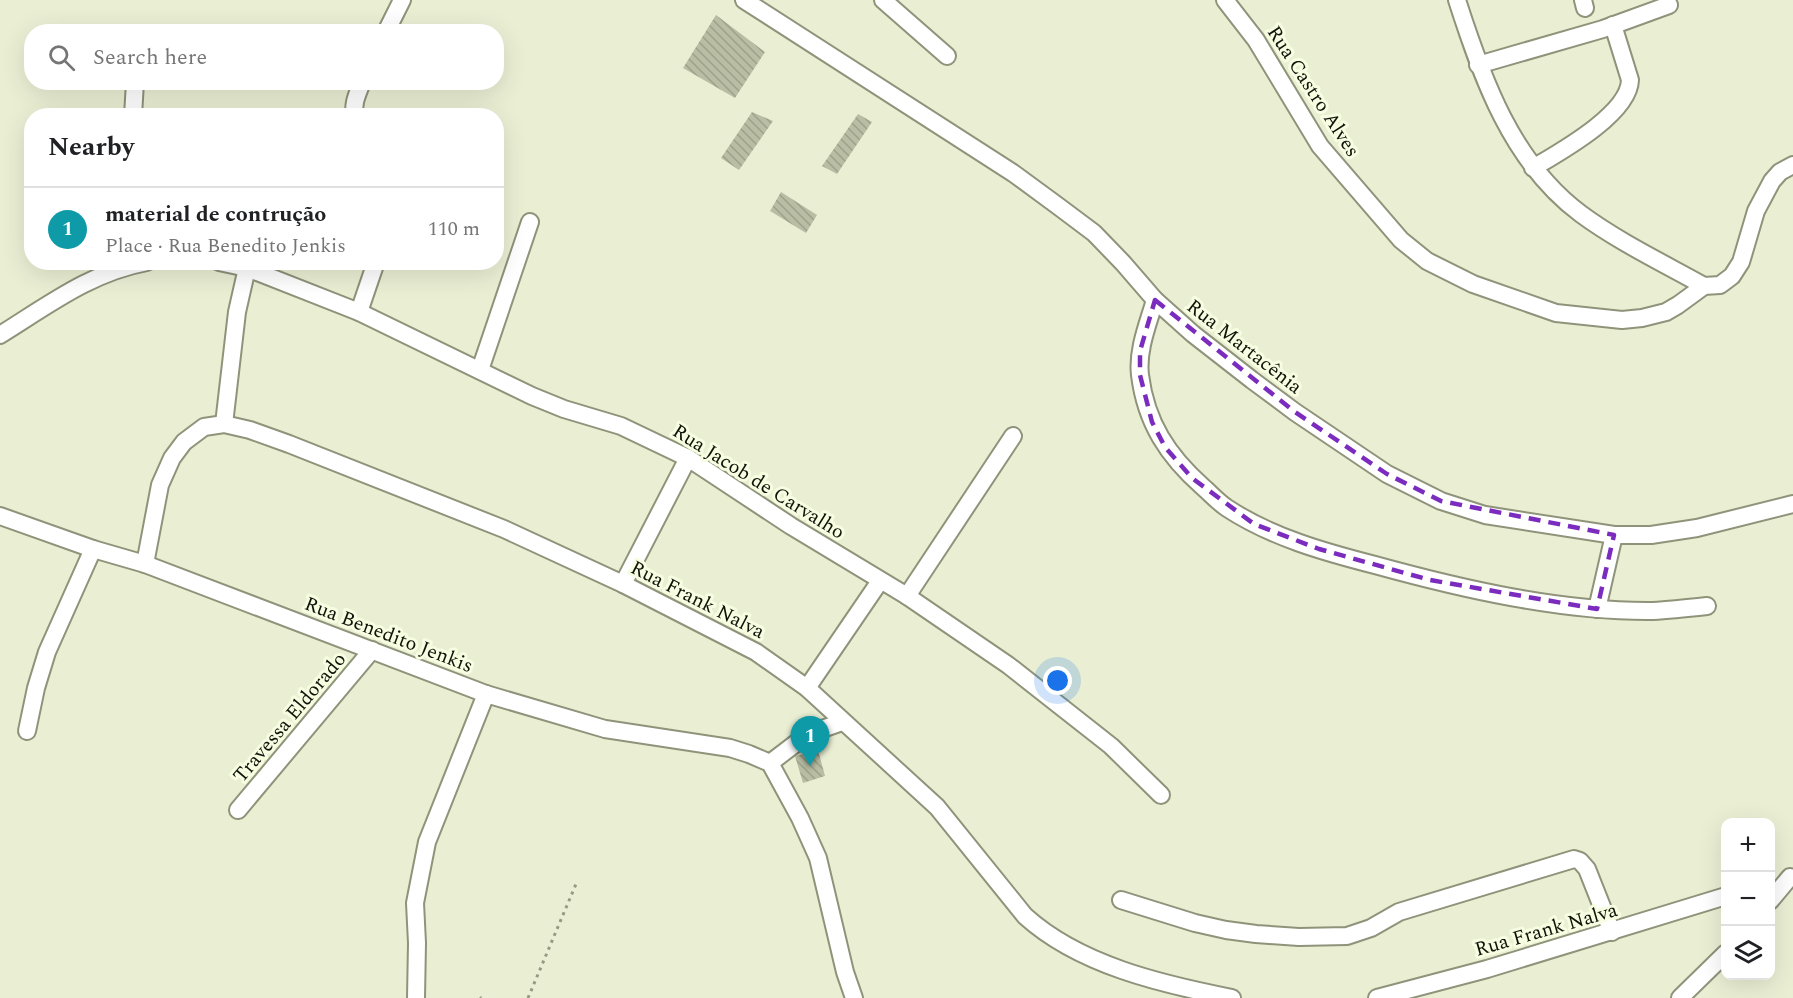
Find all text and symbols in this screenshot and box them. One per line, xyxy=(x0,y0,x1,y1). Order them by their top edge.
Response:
street label: Rua Castro Alves xyxy=(1259,20,1367,163)
search box xyxy=(24,24,504,90)
icon: search xyxy=(45,41,78,74)
text: Search here xyxy=(93,41,207,74)
text: Nearby xyxy=(48,127,134,167)
text: material de contrução xyxy=(105,198,326,231)
text: 1 xyxy=(62,214,73,244)
text: 110 m xyxy=(428,214,480,244)
text: Place · Rua Benedito Jenkis xyxy=(105,231,346,261)
street label: Rua Martacênia xyxy=(1180,292,1309,402)
street label: Rua Jacob de Carvalho xyxy=(666,417,851,547)
street label: Rua Frank Nalva xyxy=(625,553,770,647)
street label: Rua Benedito Jenkis xyxy=(300,589,477,681)
street label: Travessa Eldorado xyxy=(226,646,354,790)
your location xyxy=(1043,666,1072,695)
pin: 1 xyxy=(790,716,830,766)
map controls xyxy=(1721,818,1775,980)
button: + xyxy=(1721,818,1775,872)
button: − xyxy=(1721,872,1775,926)
street label: Rua Frank Nalva xyxy=(1471,895,1621,965)
button: layers xyxy=(1721,926,1775,980)

